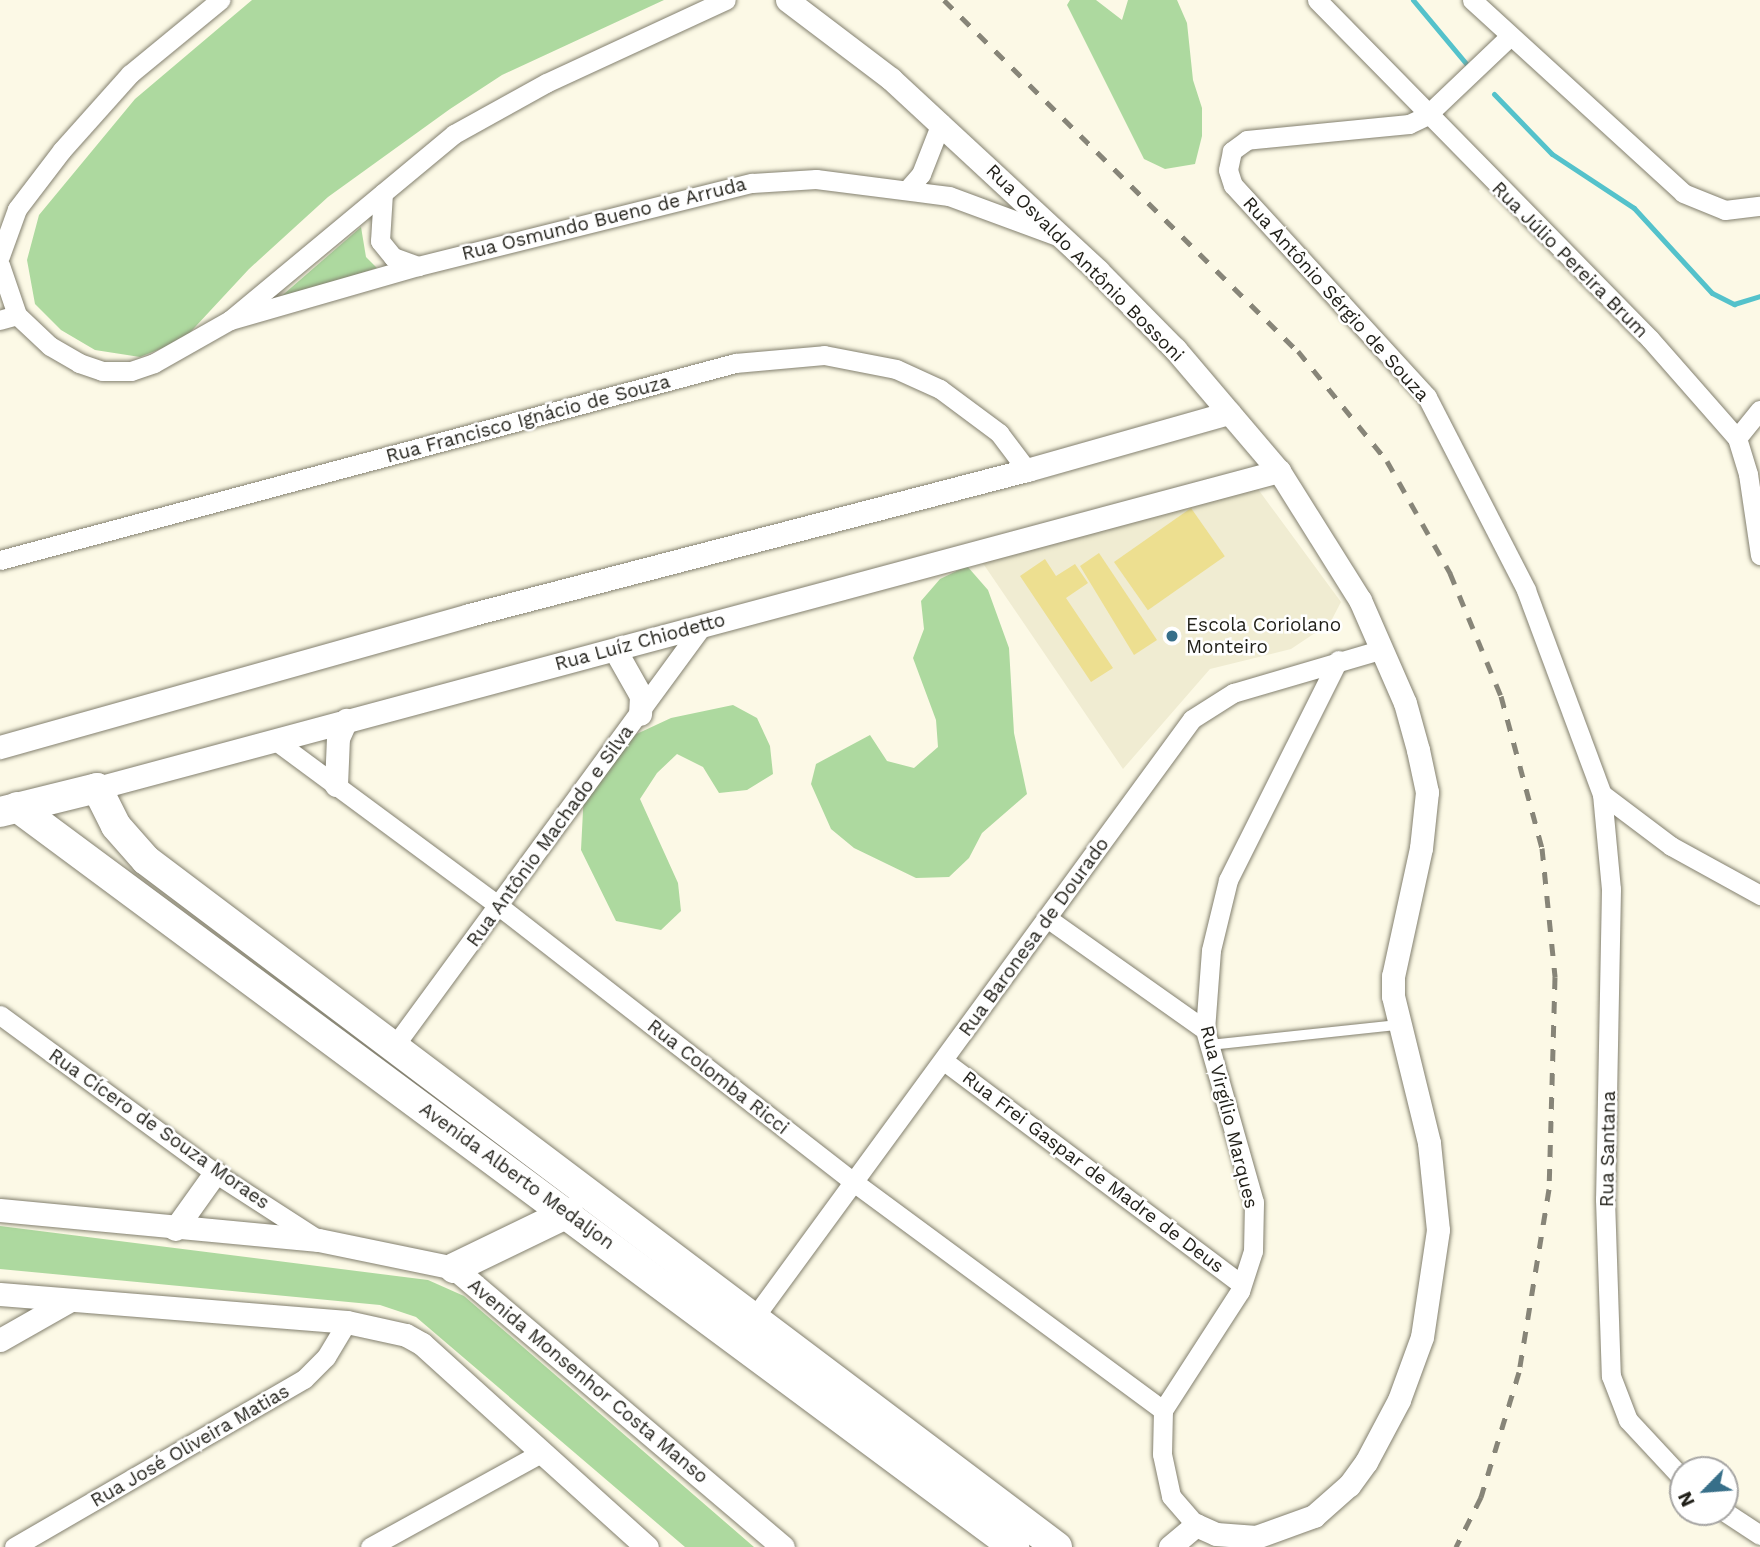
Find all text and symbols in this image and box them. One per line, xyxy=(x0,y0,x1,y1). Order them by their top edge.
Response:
street label: Rua Osvaldo Antônio Bossoni xyxy=(981,159,1189,367)
street label: Rua Osmundo Bueno de Arruda xyxy=(459,172,749,266)
street label: Rua Júlio Pereira Brum xyxy=(1487,177,1653,343)
street label: Rua Antônio Sérgio de Souza xyxy=(1238,192,1434,406)
street label: Rua Francisco Ignácio de Souza xyxy=(383,370,673,468)
street label: Rua Luíz Chiodetto xyxy=(552,608,728,676)
place label: Escola Coriolano Monteiro xyxy=(1186,614,1342,658)
marker: Escola Coriolano Monteiro xyxy=(1164,628,1180,644)
street label: Rua Antônio Machado e Silva xyxy=(461,720,639,952)
street label: Rua Baronesa de Dourado xyxy=(954,833,1114,1041)
street label: Rua Colomba Ricci xyxy=(642,1014,794,1140)
street label: Rua Virgílio Marques xyxy=(1195,1023,1263,1211)
street label: Rua Cícero de Souza Moraes xyxy=(44,1044,274,1214)
street label: Rua Frei Gaspar de Madre de Deus xyxy=(957,1066,1229,1278)
street label: Rua Santana xyxy=(1596,1090,1620,1208)
street label: Avenida Alberto Medaljon xyxy=(415,1097,619,1255)
street label: Avenida Monsenhor Costa Manso xyxy=(463,1273,713,1489)
street label: Rua José Oliveira Matias xyxy=(86,1379,294,1513)
north arrow xyxy=(1669,1456,1739,1526)
text: N xyxy=(1673,1488,1700,1510)

